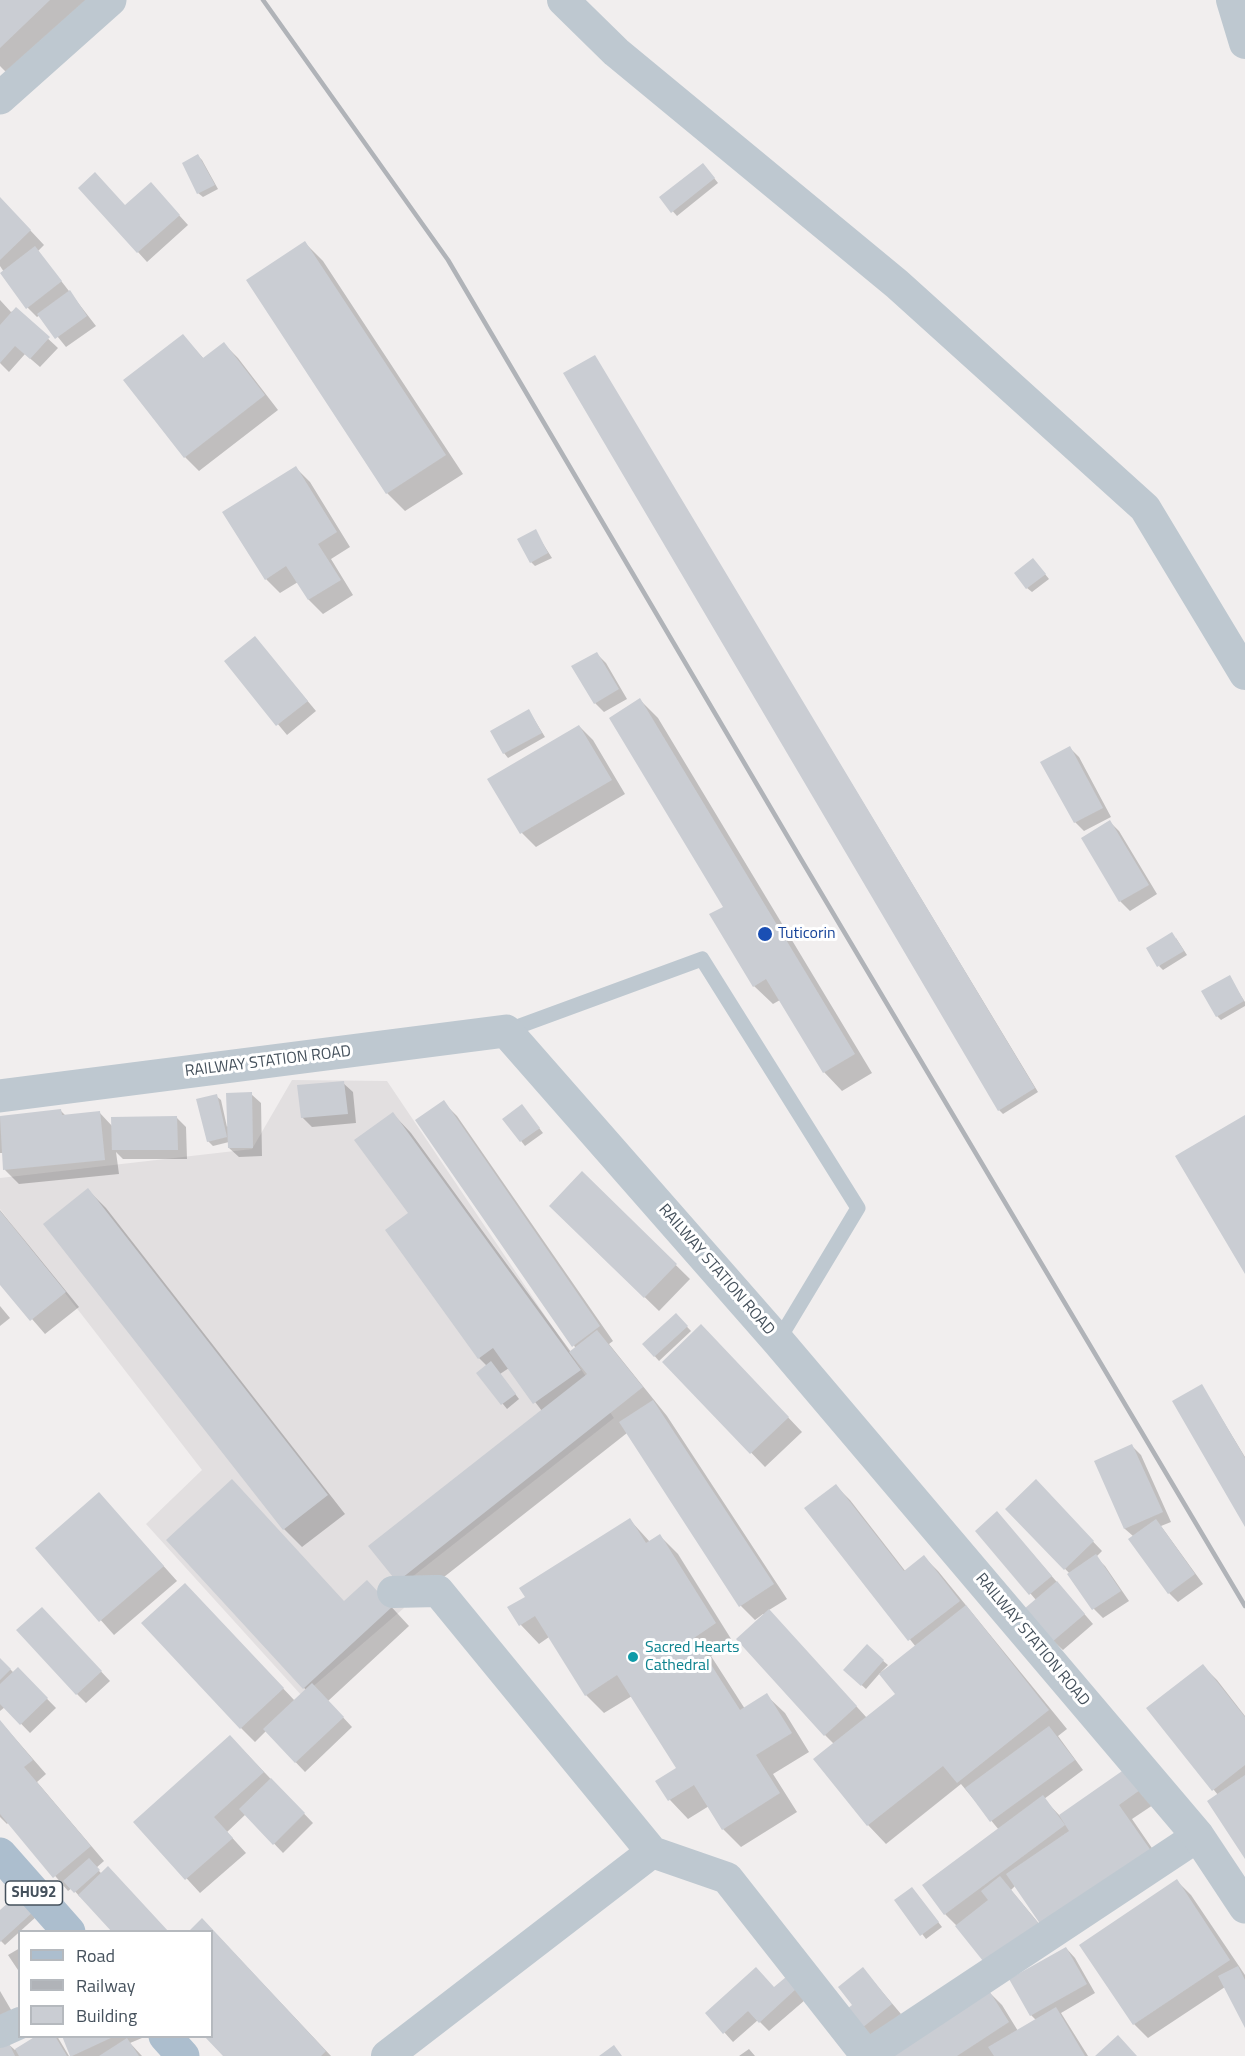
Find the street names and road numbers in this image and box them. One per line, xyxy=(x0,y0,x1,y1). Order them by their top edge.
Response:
street label: RAILWAY STATION ROAD xyxy=(184,1042,352,1082)
street label: RAILWAY STATION ROAD xyxy=(654,1201,778,1339)
street label: RAILWAY STATION ROAD xyxy=(971,1570,1093,1710)
road number: SHU92 xyxy=(6,1881,63,1905)

